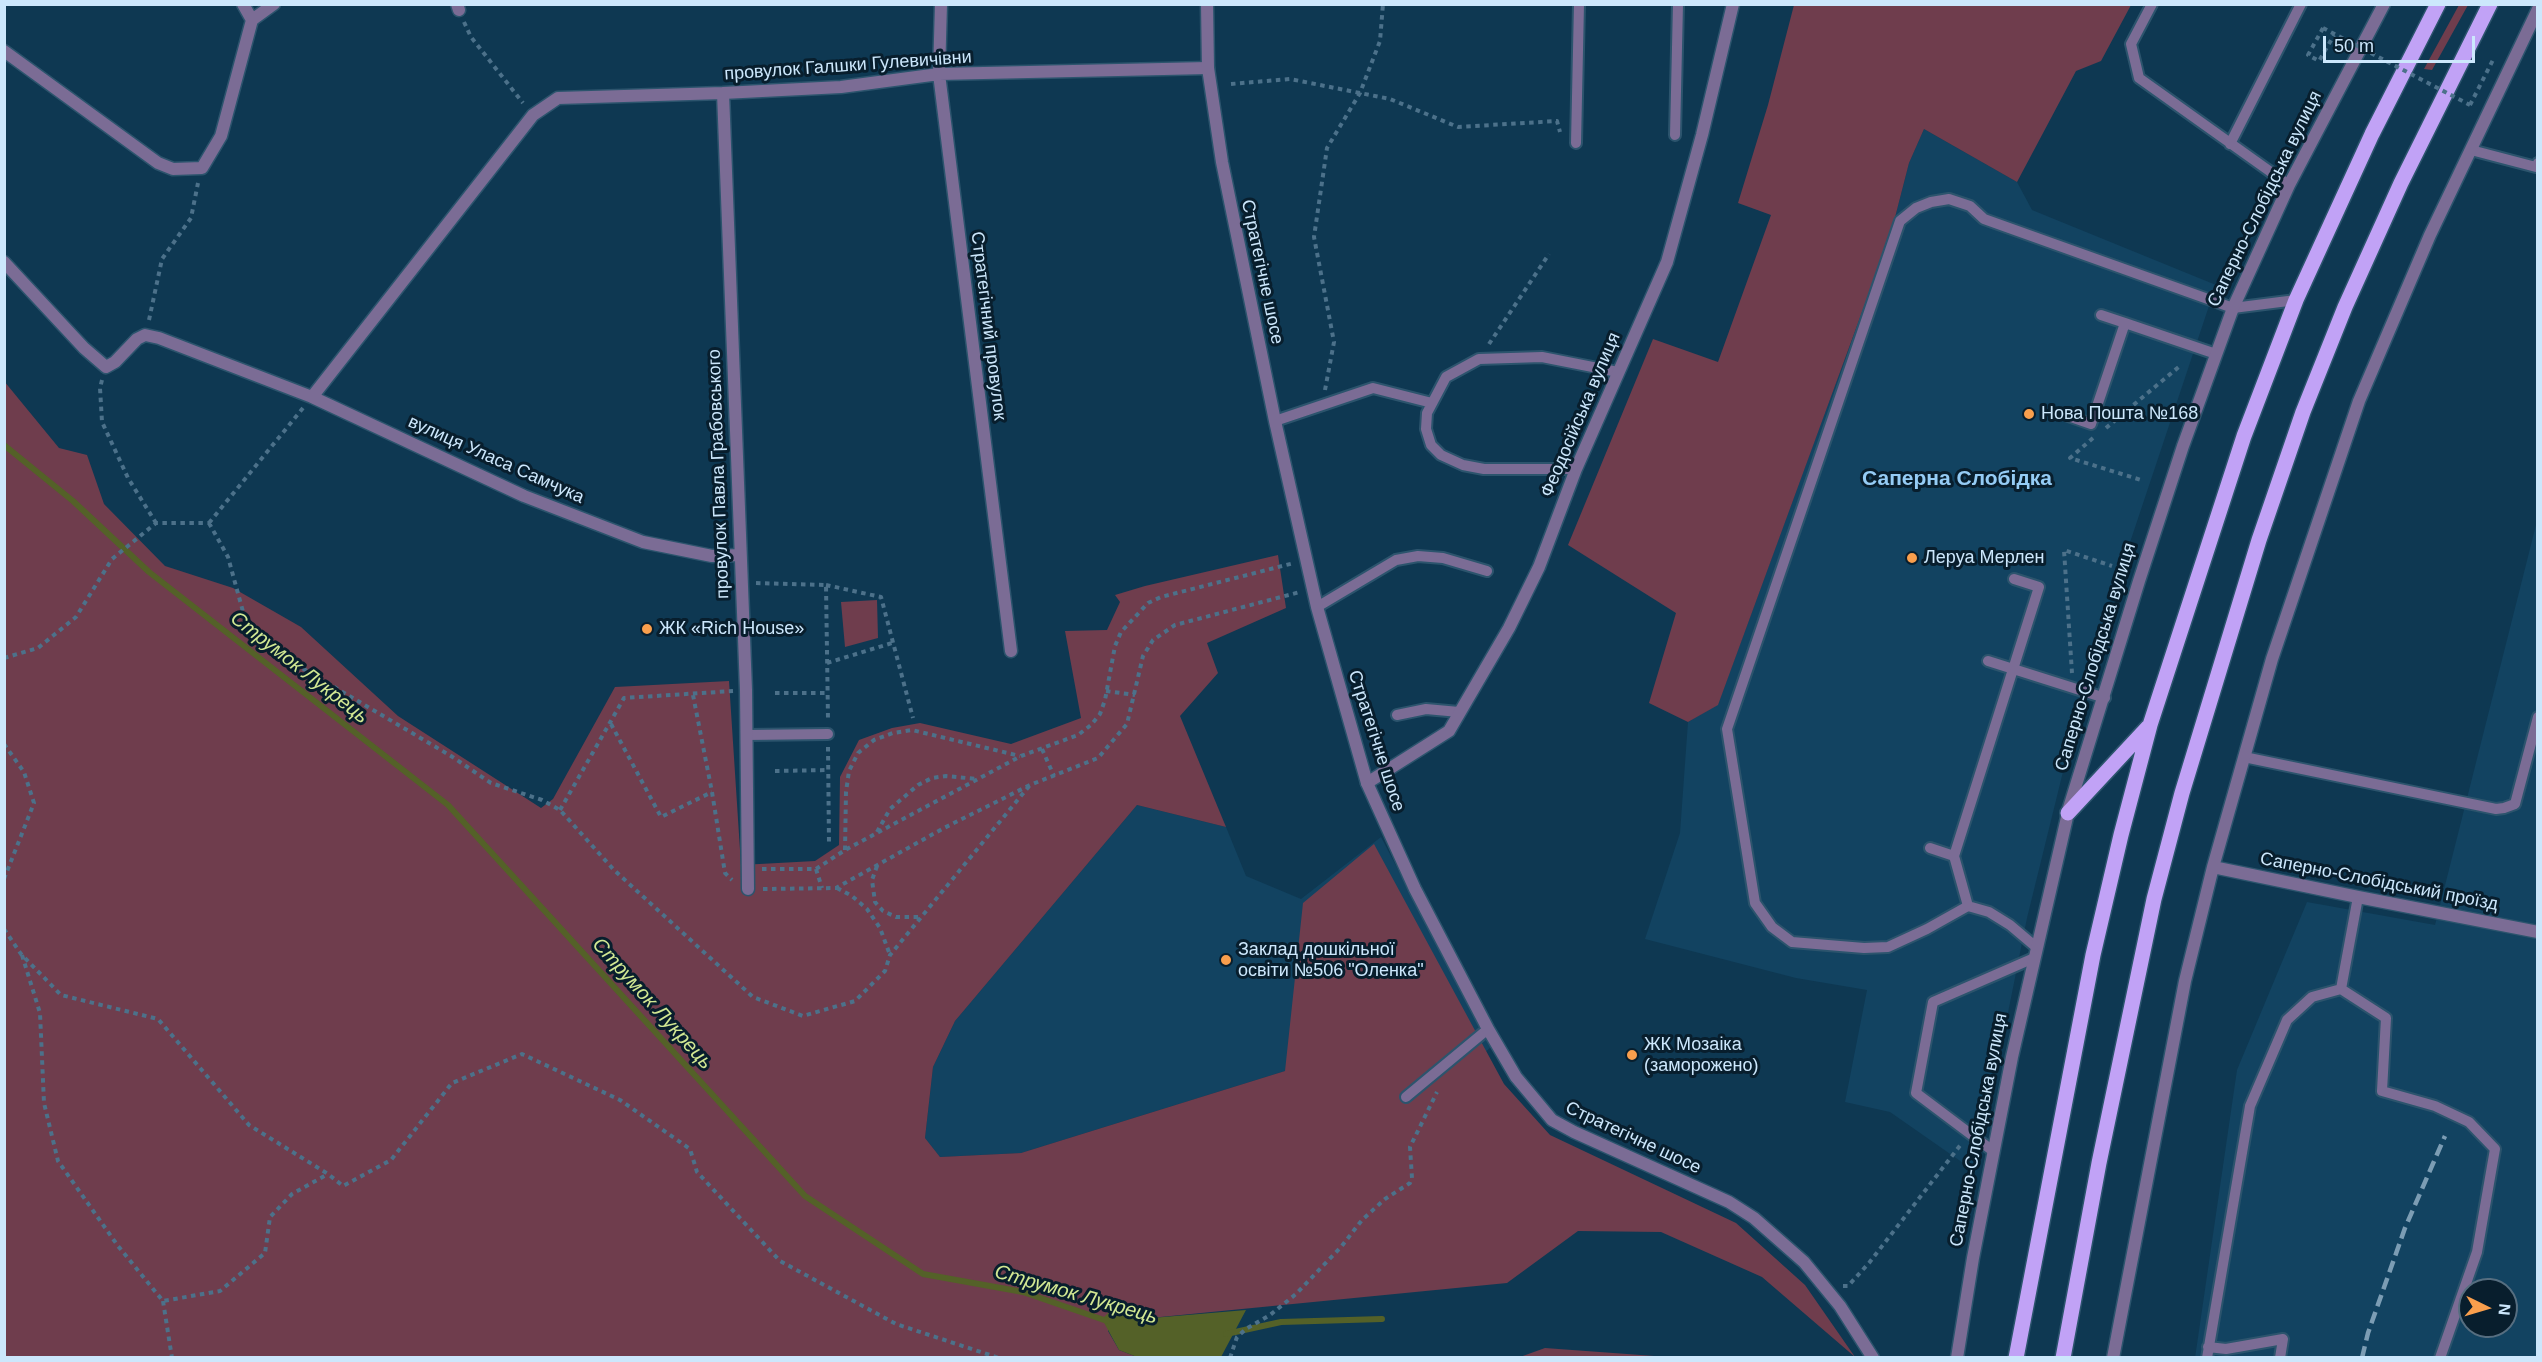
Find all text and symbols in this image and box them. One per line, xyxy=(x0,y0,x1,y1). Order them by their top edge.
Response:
scale bar xyxy=(2326,24,2478,62)
text: 50 m xyxy=(2334,36,2374,56)
street label: провулок Галшки Гулевичівни xyxy=(724,47,972,85)
street label: Саперно-Слобідська вулиця xyxy=(2203,88,2327,310)
street label: Стратегічне шосе xyxy=(1236,198,1288,346)
street label: Стратегічний провулок xyxy=(966,230,1010,422)
street label: Феодосійська вулиця xyxy=(1536,329,1626,501)
street label: провулок Павла Грабовського xyxy=(704,349,734,599)
place label: Нова Пошта №168 xyxy=(2041,403,2198,425)
marker: Нова Пошта №168 xyxy=(2022,407,2036,421)
street label: вулиця Уласа Самчука xyxy=(405,411,587,509)
district label: Саперна Слобідка xyxy=(1862,466,2052,492)
street label: Саперно-Слобідська вулиця xyxy=(2051,540,2141,774)
place label: Леруа Мерлен xyxy=(1924,547,2044,569)
marker: Леруа Мерлен xyxy=(1905,551,1919,565)
water label: Струмок Лукрець xyxy=(225,607,373,729)
place label: ЖК «Rich House» xyxy=(659,618,804,640)
marker: ЖК «Rich House» xyxy=(640,622,654,636)
street label: Стратегічне шосе xyxy=(1343,668,1409,814)
street label: Саперно-Слобідський проїзд xyxy=(2258,848,2500,916)
water label: Струмок Лукрець xyxy=(587,933,717,1075)
place label: Заклад дошкільної освіти №506 "Оленка" xyxy=(1238,939,1424,982)
marker: Заклад дошкільної освіти №506 "Оленка" xyxy=(1219,953,1233,967)
street label: Саперно-Слобідська вулиця xyxy=(1946,1011,2012,1249)
place label: ЖК Мозаіка (заморожено) xyxy=(1644,1034,1758,1076)
marker: ЖК Мозаіка (заморожено) xyxy=(1625,1048,1639,1062)
street label: Стратегічне шосе xyxy=(1562,1097,1704,1179)
water label: Струмок Лукрець xyxy=(992,1260,1160,1330)
north arrow xyxy=(2458,1278,2518,1338)
text: N xyxy=(2495,1303,2513,1316)

